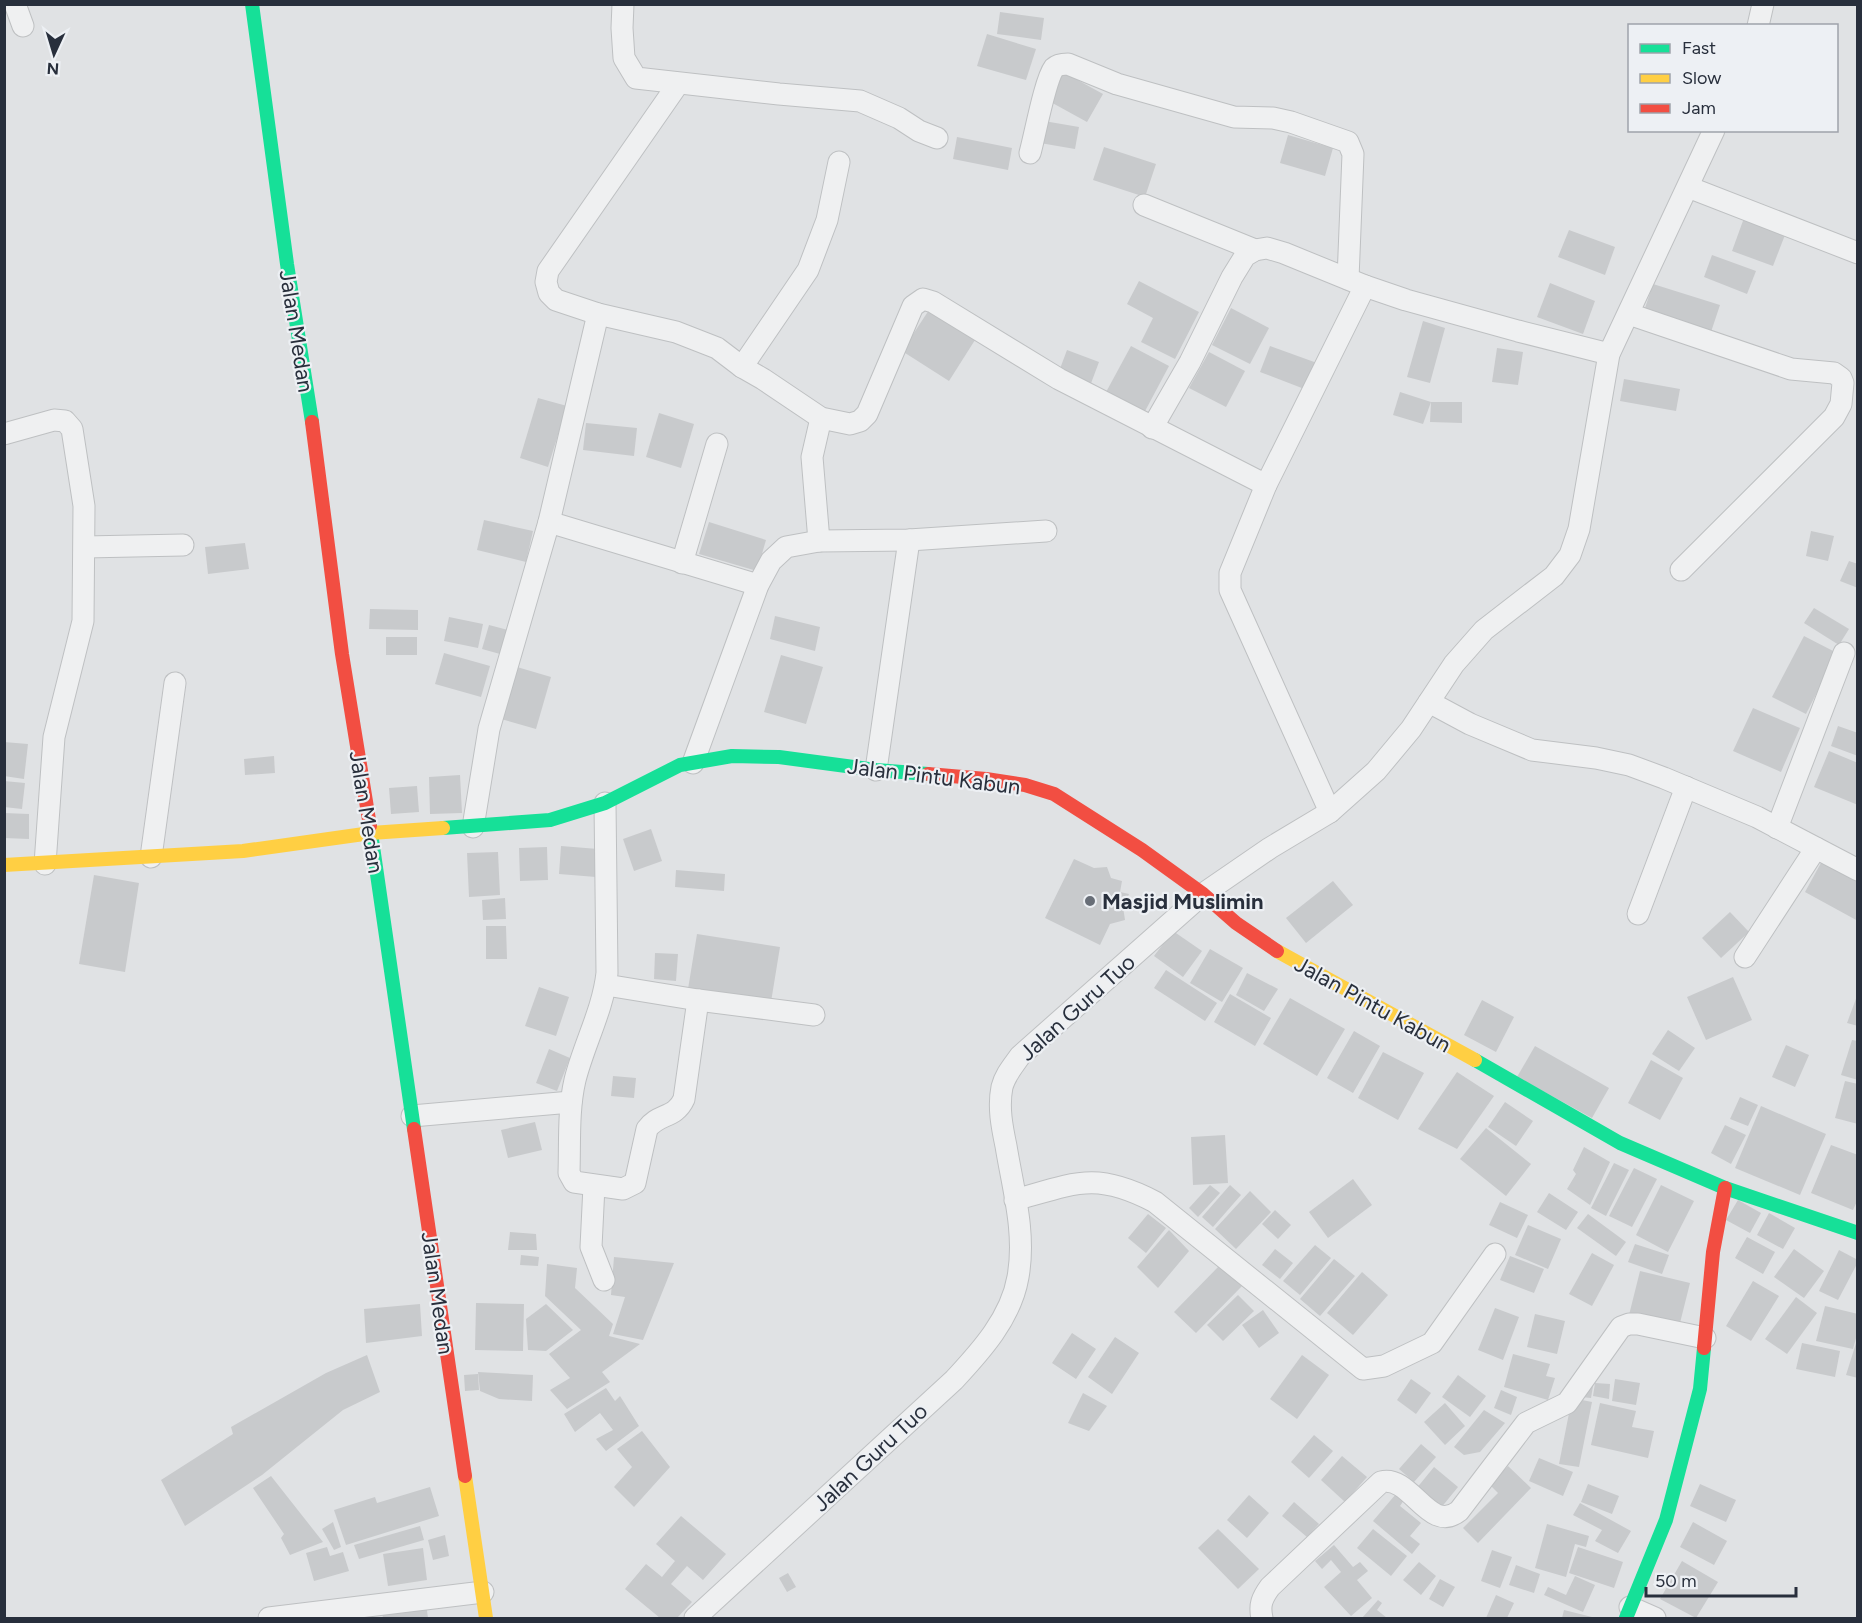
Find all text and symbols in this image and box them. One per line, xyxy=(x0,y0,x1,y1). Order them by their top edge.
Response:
north arrow xyxy=(24,24,84,84)
legend xyxy=(1628,24,1838,132)
text: Fast xyxy=(1682,37,1716,59)
text: N xyxy=(46,59,60,78)
text: Slow xyxy=(1682,67,1721,89)
text: Jam xyxy=(1682,97,1716,119)
street label: Jalan Medan xyxy=(274,268,319,394)
street label: Jalan Medan xyxy=(344,749,389,875)
street label: Jalan Pintu Kabun xyxy=(846,752,1022,801)
place label: Masjid Muslimin xyxy=(1102,888,1264,915)
marker: Masjid Muslimin xyxy=(1083,894,1097,908)
street label: Jalan Guru Tuo xyxy=(1014,948,1141,1066)
street label: Jalan Pintu Kabun xyxy=(1290,950,1456,1059)
street label: Jalan Medan xyxy=(416,1230,459,1356)
street label: Jalan Guru Tuo xyxy=(808,1397,933,1517)
scale bar xyxy=(1646,1560,1796,1598)
text: 50 m xyxy=(1655,1570,1697,1592)

